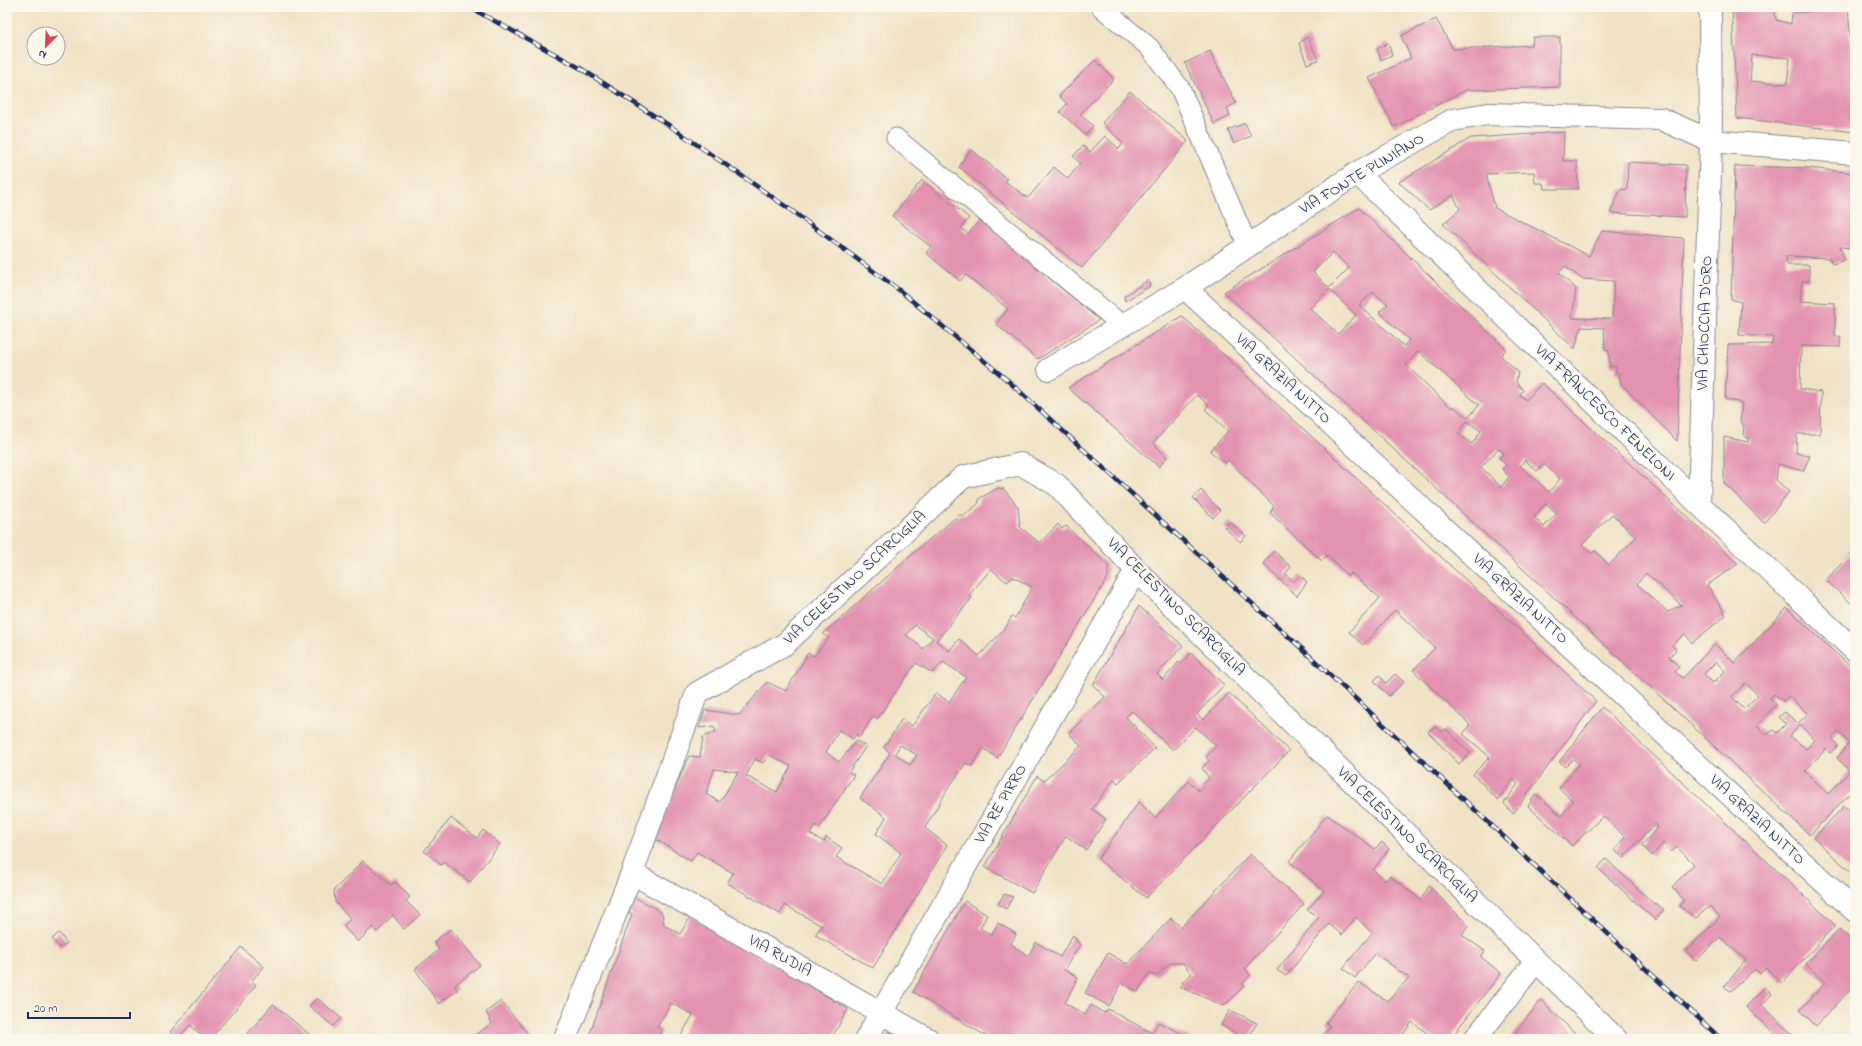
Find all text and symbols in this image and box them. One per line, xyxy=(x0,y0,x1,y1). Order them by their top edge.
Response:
north arrow xyxy=(26,26,66,66)
text: N xyxy=(36,45,49,63)
street label: VIA FONTE PLINIANO xyxy=(1294,127,1429,221)
street label: VIA CHIOCCIA D'ORO xyxy=(1691,255,1719,392)
street label: VIA GRAZIA NITTO xyxy=(1229,327,1337,430)
street label: VIA FRANCESCO FENELONI xyxy=(1528,338,1681,487)
street label: VIA CELESTINO SCARCIGLIA xyxy=(777,505,932,651)
street label: VIA CELESTINO SCARCIGLIA xyxy=(1100,531,1251,682)
street label: VIA GRAZIA NITTO xyxy=(1466,547,1574,650)
street label: VIA RE PIRRO xyxy=(968,760,1033,849)
street label: VIA CELESTINO SCARCIGLIA xyxy=(1330,760,1483,909)
street label: VIA GRAZIA NITTO xyxy=(1703,768,1811,871)
street label: VIA RUDIA xyxy=(743,928,816,983)
scale bar xyxy=(28,994,130,1020)
text: 20 m xyxy=(34,1000,57,1018)

